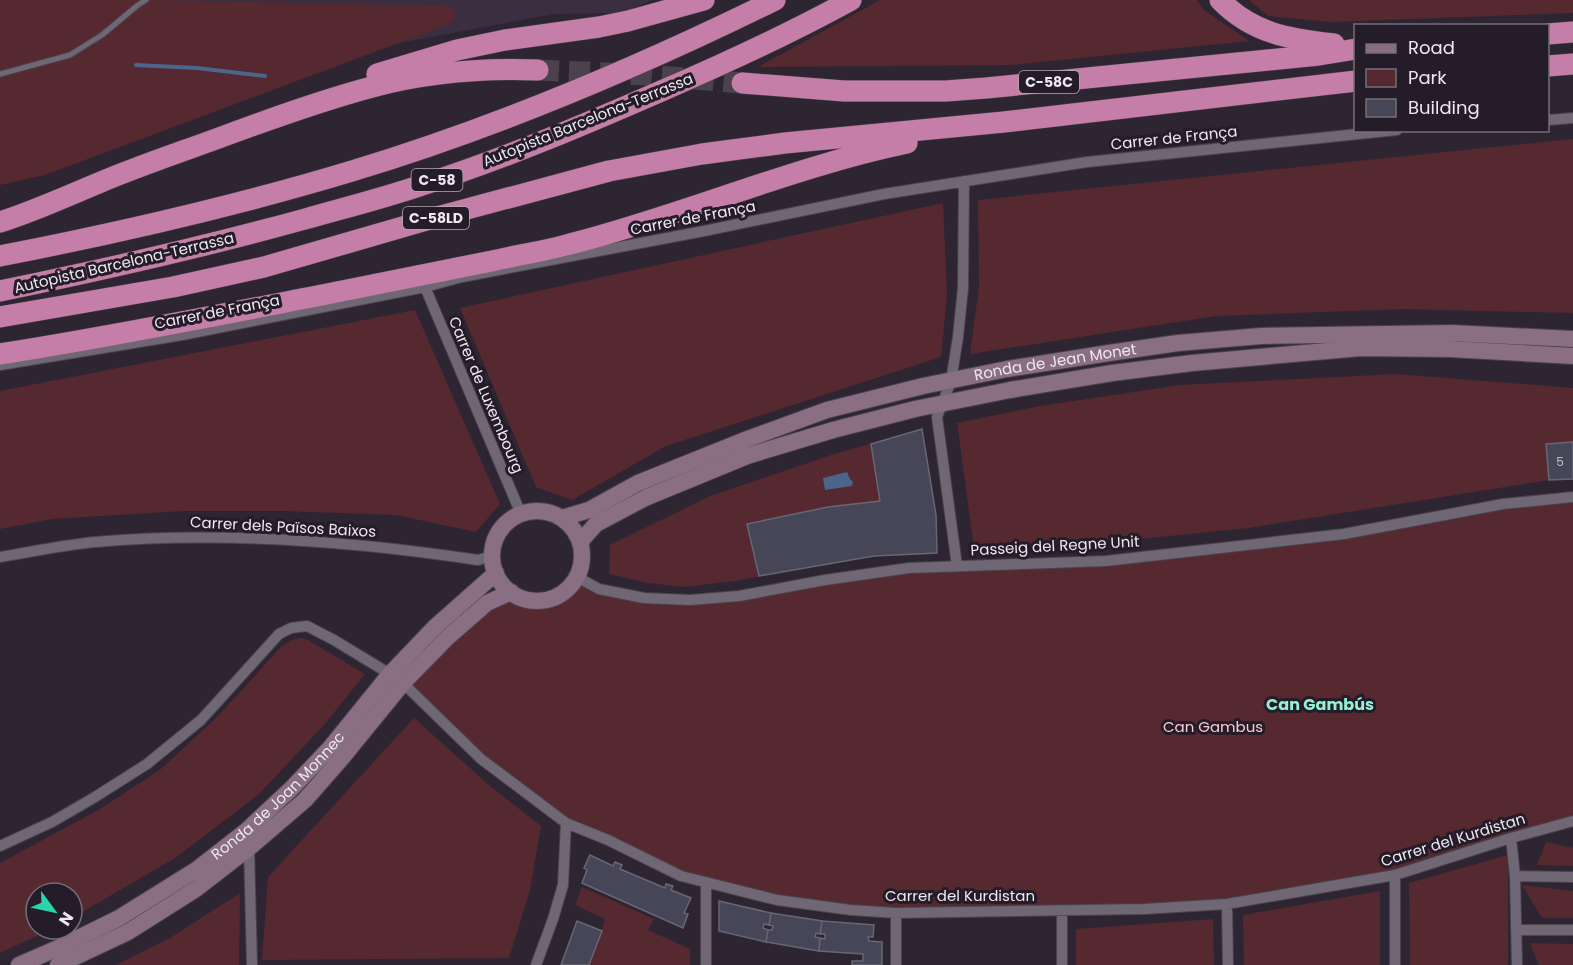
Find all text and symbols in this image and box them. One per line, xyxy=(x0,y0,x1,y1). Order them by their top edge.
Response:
legend xyxy=(1354,24,1549,132)
text: Road xyxy=(1408,35,1455,60)
text: Park xyxy=(1408,65,1447,90)
street label: Autopista Barcelona-Terrassa xyxy=(479,68,696,171)
road number: C-58C xyxy=(1019,71,1079,93)
text: Building xyxy=(1408,95,1480,120)
street label: Carrer de França xyxy=(1109,120,1238,155)
road number: C-58 xyxy=(412,169,462,191)
street label: Carrer de França xyxy=(628,195,757,240)
road number: C-58LD xyxy=(403,207,469,229)
street label: Autopista Barcelona-Terrassa xyxy=(12,227,236,298)
street label: Carrer de França xyxy=(152,289,281,334)
street label: Carrer de Luxembourg xyxy=(444,313,529,476)
street label: Ronda de Jean Monet xyxy=(972,338,1138,385)
house number: 5 xyxy=(1556,453,1564,470)
street label: Carrer dels Països Baixos xyxy=(190,511,377,542)
street label: Passeig del Regne Unit xyxy=(970,531,1140,560)
district label: Can Gambús xyxy=(1266,693,1374,716)
park label: Can Gambus xyxy=(1163,716,1263,737)
street label: Ronda de Joan Monnec xyxy=(207,727,349,864)
street label: Carrer del Kurdistan xyxy=(1378,808,1528,871)
north arrow xyxy=(24,881,84,941)
street label: Carrer del Kurdistan xyxy=(885,885,1035,906)
text: N xyxy=(53,908,79,930)

